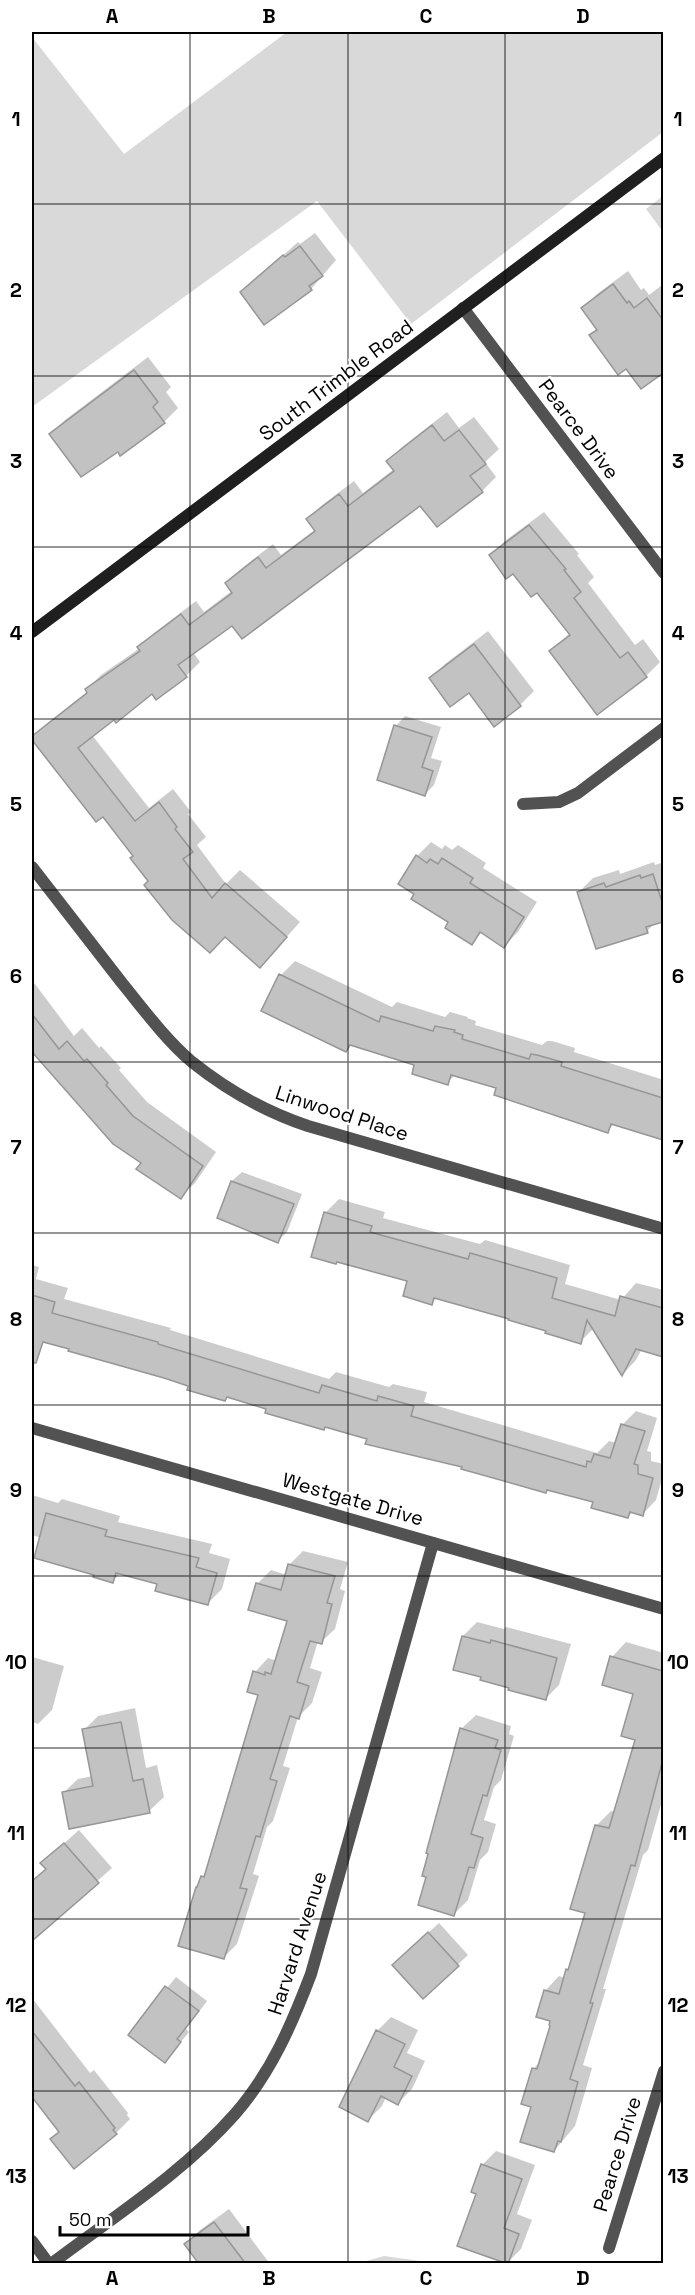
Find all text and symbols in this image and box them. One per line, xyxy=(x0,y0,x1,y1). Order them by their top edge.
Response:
text: A xyxy=(106,3,119,29)
text: B xyxy=(262,3,276,29)
text: C xyxy=(420,3,433,29)
text: D xyxy=(576,3,590,29)
text: 1 xyxy=(11,106,21,132)
text: 1 xyxy=(673,106,683,132)
text: 2 xyxy=(10,277,22,303)
text: 2 xyxy=(672,277,684,303)
street label: South Trimble Road xyxy=(254,313,418,447)
street label: Pearce Drive xyxy=(533,374,625,484)
text: 3 xyxy=(10,448,22,474)
text: 3 xyxy=(672,448,684,474)
text: 4 xyxy=(10,620,23,646)
text: 4 xyxy=(672,620,685,646)
text: 5 xyxy=(10,791,22,817)
text: 5 xyxy=(672,791,684,817)
text: 6 xyxy=(10,963,22,989)
text: 6 xyxy=(672,963,684,989)
street label: Linwood Place xyxy=(272,1079,412,1147)
text: 7 xyxy=(10,1134,22,1160)
text: 7 xyxy=(672,1134,684,1160)
text: 8 xyxy=(10,1306,22,1332)
text: 8 xyxy=(672,1306,684,1332)
street label: Westgate Drive xyxy=(279,1466,427,1532)
text: 9 xyxy=(10,1477,22,1503)
text: 9 xyxy=(672,1477,684,1503)
text: 10 xyxy=(5,1649,27,1675)
text: 10 xyxy=(667,1649,689,1675)
text: 11 xyxy=(7,1820,25,1846)
text: 11 xyxy=(669,1820,687,1846)
street label: Harvard Avenue xyxy=(262,1868,332,2018)
text: 12 xyxy=(6,1992,27,2018)
text: 12 xyxy=(668,1992,689,2018)
street label: Pearce Drive xyxy=(587,2093,647,2215)
text: 13 xyxy=(5,2163,27,2189)
text: 13 xyxy=(667,2163,689,2189)
scale bar xyxy=(60,2199,248,2237)
text: 50 m xyxy=(69,2208,111,2231)
text: A xyxy=(106,2265,119,2291)
text: B xyxy=(262,2265,276,2291)
text: C xyxy=(420,2265,433,2291)
text: D xyxy=(576,2265,590,2291)

